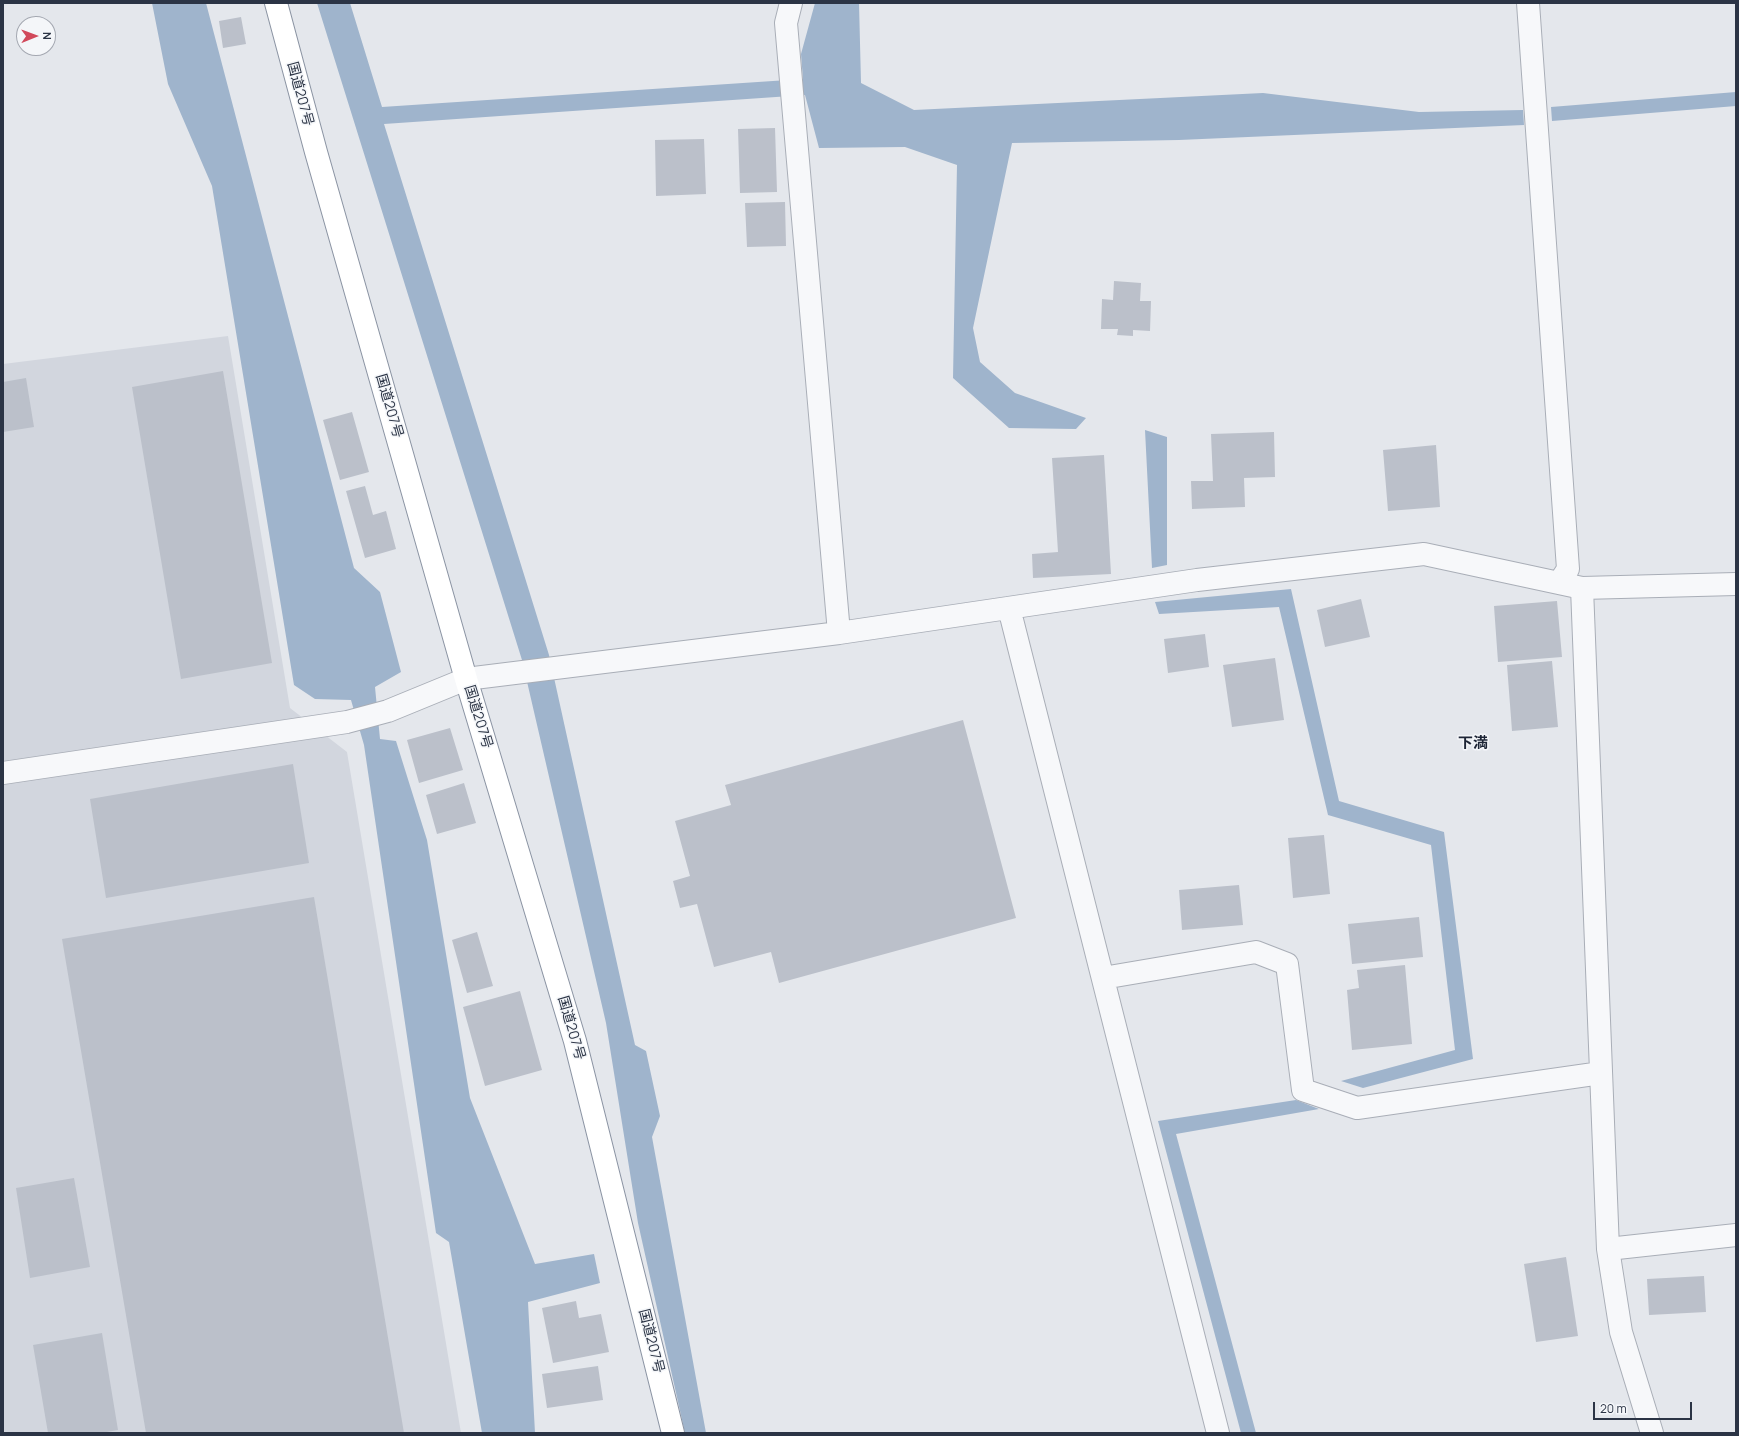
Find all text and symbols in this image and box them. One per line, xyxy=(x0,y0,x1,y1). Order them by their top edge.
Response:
north arrow xyxy=(16,16,56,56)
text: N xyxy=(40,32,55,40)
street label: 国道207号 xyxy=(283,60,317,128)
street label: 国道207号 xyxy=(372,372,406,440)
street label: 国道207号 xyxy=(460,683,496,751)
district label: 下満 xyxy=(1458,735,1488,753)
street label: 国道207号 xyxy=(554,994,588,1062)
street label: 国道207号 xyxy=(635,1307,667,1375)
scale bar xyxy=(1595,1394,1694,1420)
text: 20 m xyxy=(1600,1400,1627,1417)

